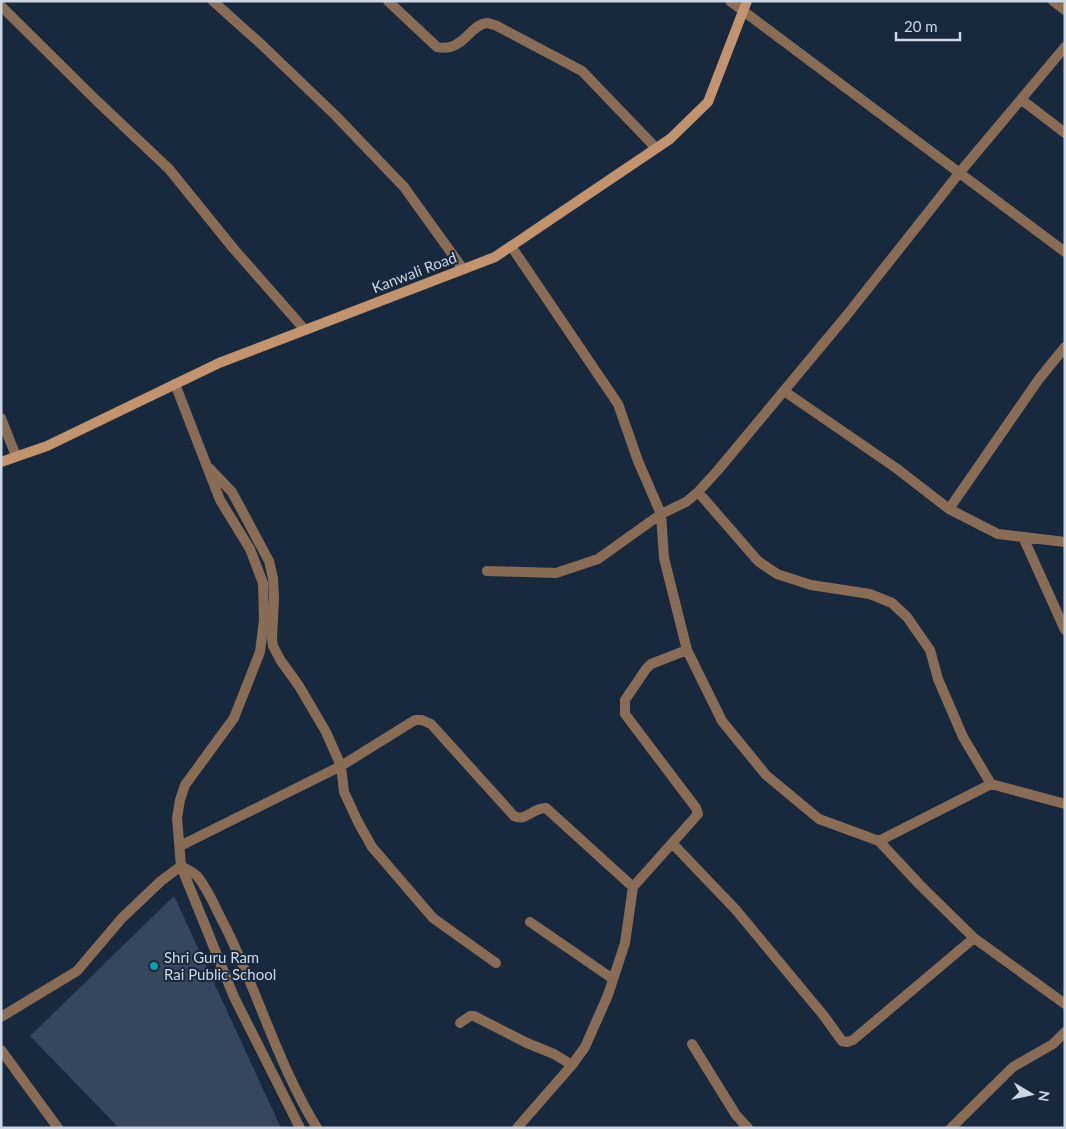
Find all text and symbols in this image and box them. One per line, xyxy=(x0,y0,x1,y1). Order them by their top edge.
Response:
scale bar xyxy=(896,10,960,42)
text: 20 m xyxy=(904,17,938,35)
street label: Kanwali Road xyxy=(369,248,459,296)
place label: Shri Guru Ram Rai Public School xyxy=(164,948,276,983)
marker: Shri Guru Ram Rai Public School xyxy=(148,960,160,972)
north arrow xyxy=(1006,1069,1056,1119)
text: N xyxy=(1035,1089,1054,1103)

